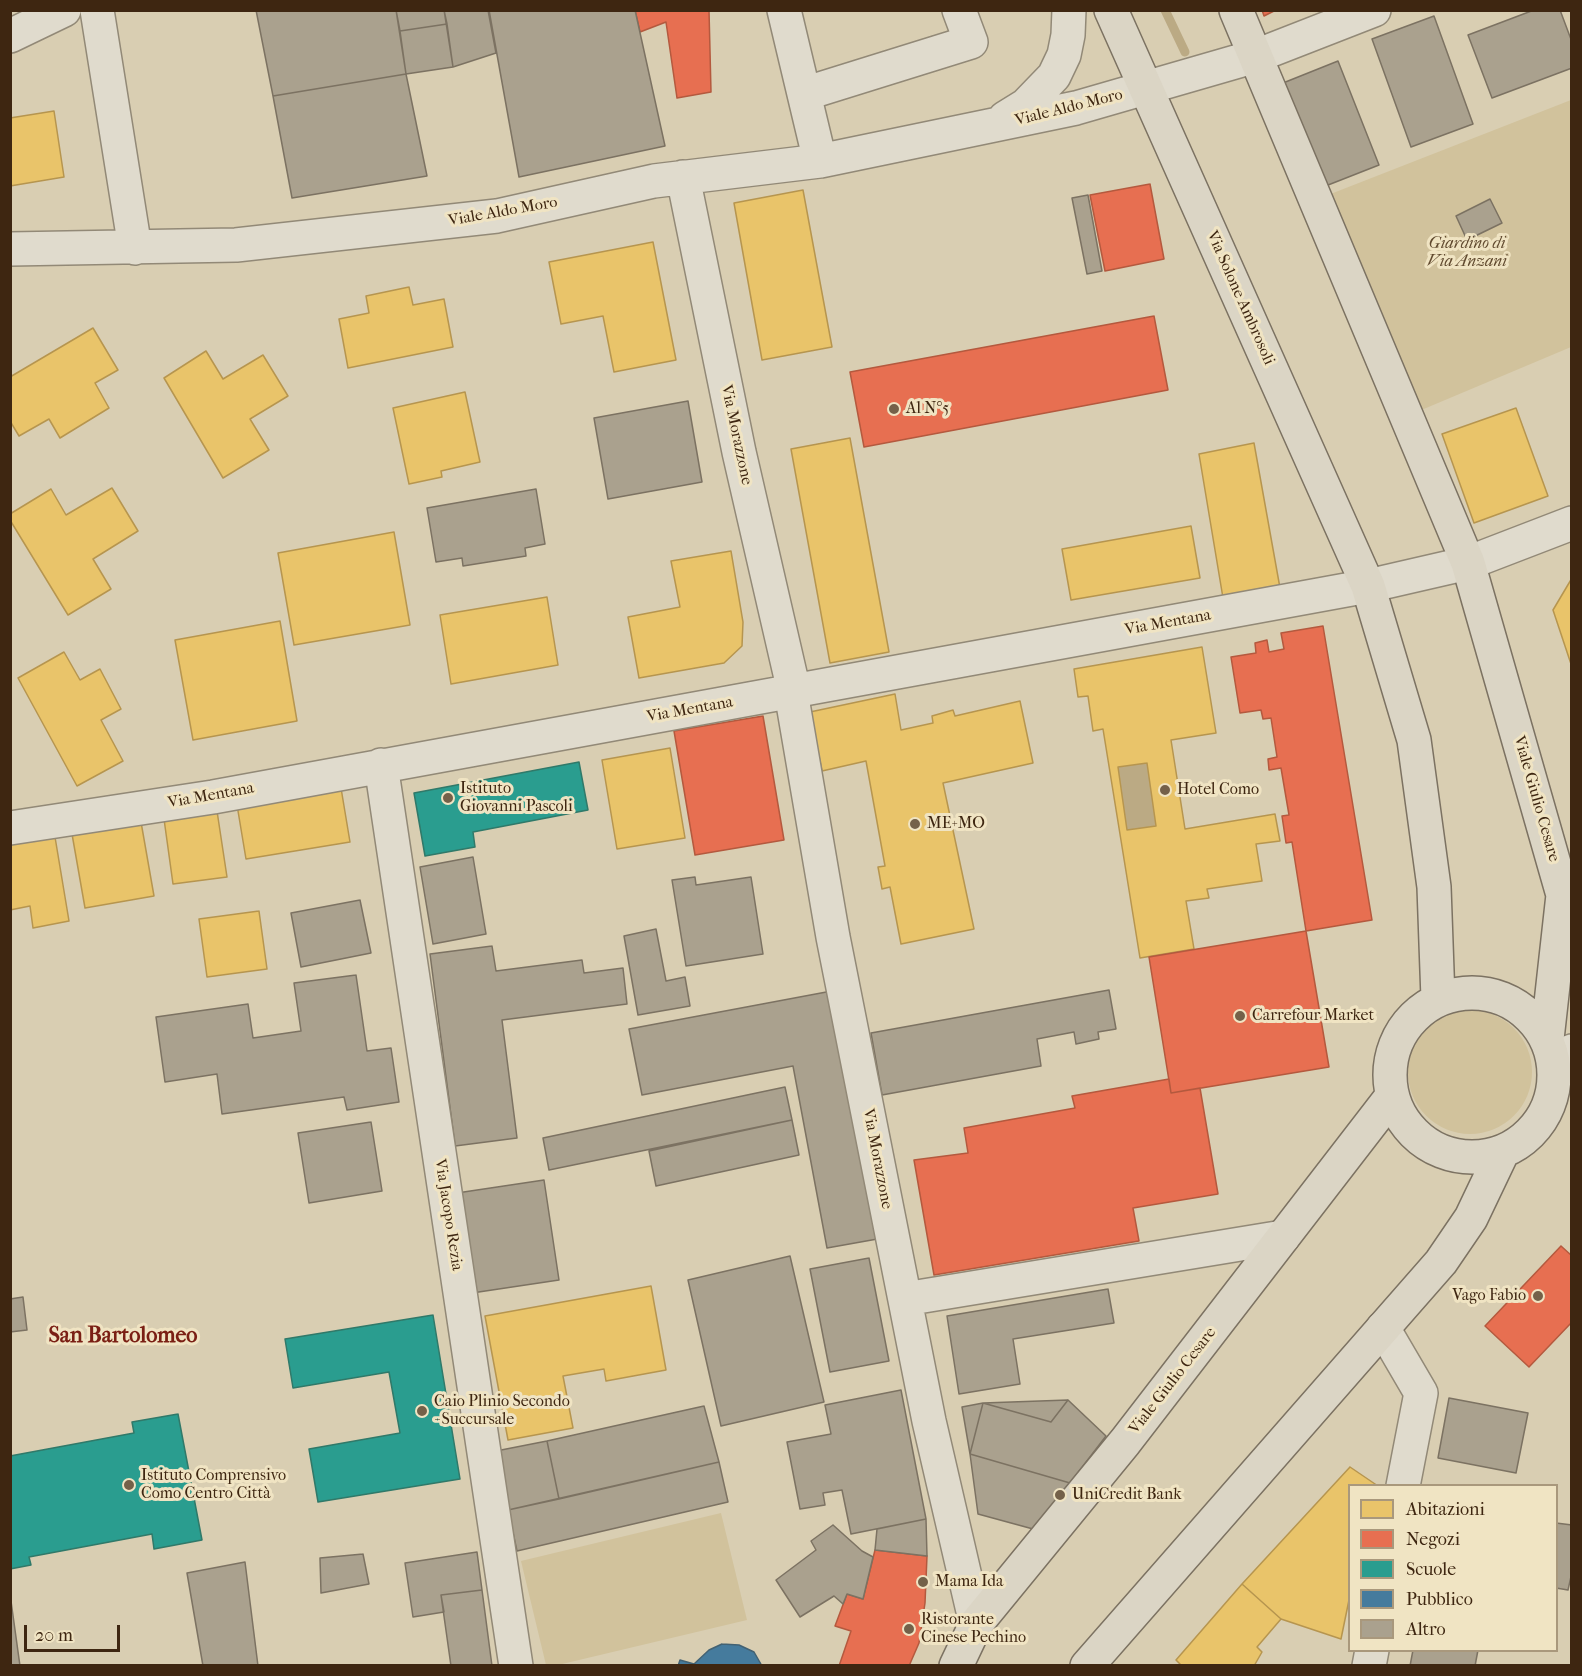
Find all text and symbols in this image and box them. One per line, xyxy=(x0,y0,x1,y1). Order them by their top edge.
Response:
street label: Viale Aldo Moro xyxy=(1013,85,1125,131)
street label: Viale Aldo Moro xyxy=(447,193,559,231)
street label: Via Solone Ambrosoli xyxy=(1202,228,1278,368)
park label: Giardino di Via Anzani xyxy=(1427,234,1507,272)
street label: Via Morazzone xyxy=(716,383,756,487)
place label: Al N°5 xyxy=(906,399,949,419)
marker: Al N°5 xyxy=(887,402,901,416)
street label: Via Mentana xyxy=(1123,606,1213,640)
street label: Via Mentana xyxy=(645,693,735,727)
street label: Viale Giulio Cesare xyxy=(1509,734,1563,864)
street label: Via Mentana xyxy=(166,779,256,813)
place label: Istituto Giovanni Pascoli xyxy=(460,779,573,817)
place label: Hotel Como xyxy=(1177,780,1259,800)
marker: Hotel Como xyxy=(1158,783,1172,797)
marker: Istituto Giovanni Pascoli xyxy=(441,791,455,805)
place label: ME+MO xyxy=(927,814,985,834)
marker: ME+MO xyxy=(908,817,922,831)
place label: Carrefour Market xyxy=(1252,1006,1374,1026)
marker: Carrefour Market xyxy=(1233,1009,1247,1023)
street label: Via Morazzone xyxy=(858,1107,896,1211)
street label: Via Jacopo Rezia xyxy=(430,1158,466,1272)
place label: Vago Fabio xyxy=(1452,1286,1526,1306)
marker: Vago Fabio xyxy=(1531,1289,1545,1303)
district label: San Bartolomeo xyxy=(48,1324,198,1350)
street label: Viale Giulio Cesare xyxy=(1125,1324,1221,1438)
place label: Caio Plinio Secondo - Succursale xyxy=(434,1392,570,1430)
marker: Caio Plinio Secondo - Succursale xyxy=(415,1404,429,1418)
place label: Istituto Comprensivo Como Centro Città xyxy=(141,1466,286,1504)
marker: Istituto Comprensivo Como Centro Città xyxy=(122,1478,136,1492)
legend xyxy=(1348,1484,1558,1652)
place label: UniCredit Bank xyxy=(1072,1485,1182,1505)
marker: UniCredit Bank xyxy=(1053,1488,1067,1502)
text: Abitazioni xyxy=(1406,1499,1485,1520)
text: Negozi xyxy=(1406,1529,1460,1550)
text: Scuole xyxy=(1406,1559,1456,1580)
place label: Mama Ida xyxy=(935,1572,1003,1592)
marker: Mama Ida xyxy=(916,1575,930,1589)
text: Pubblico xyxy=(1406,1589,1473,1610)
place label: Ristorante Cinese Pechino xyxy=(921,1610,1026,1648)
scale bar xyxy=(27,1613,123,1651)
text: Altro xyxy=(1406,1619,1446,1640)
marker: Ristorante Cinese Pechino xyxy=(902,1622,916,1636)
text: 20 m xyxy=(35,1625,73,1646)

